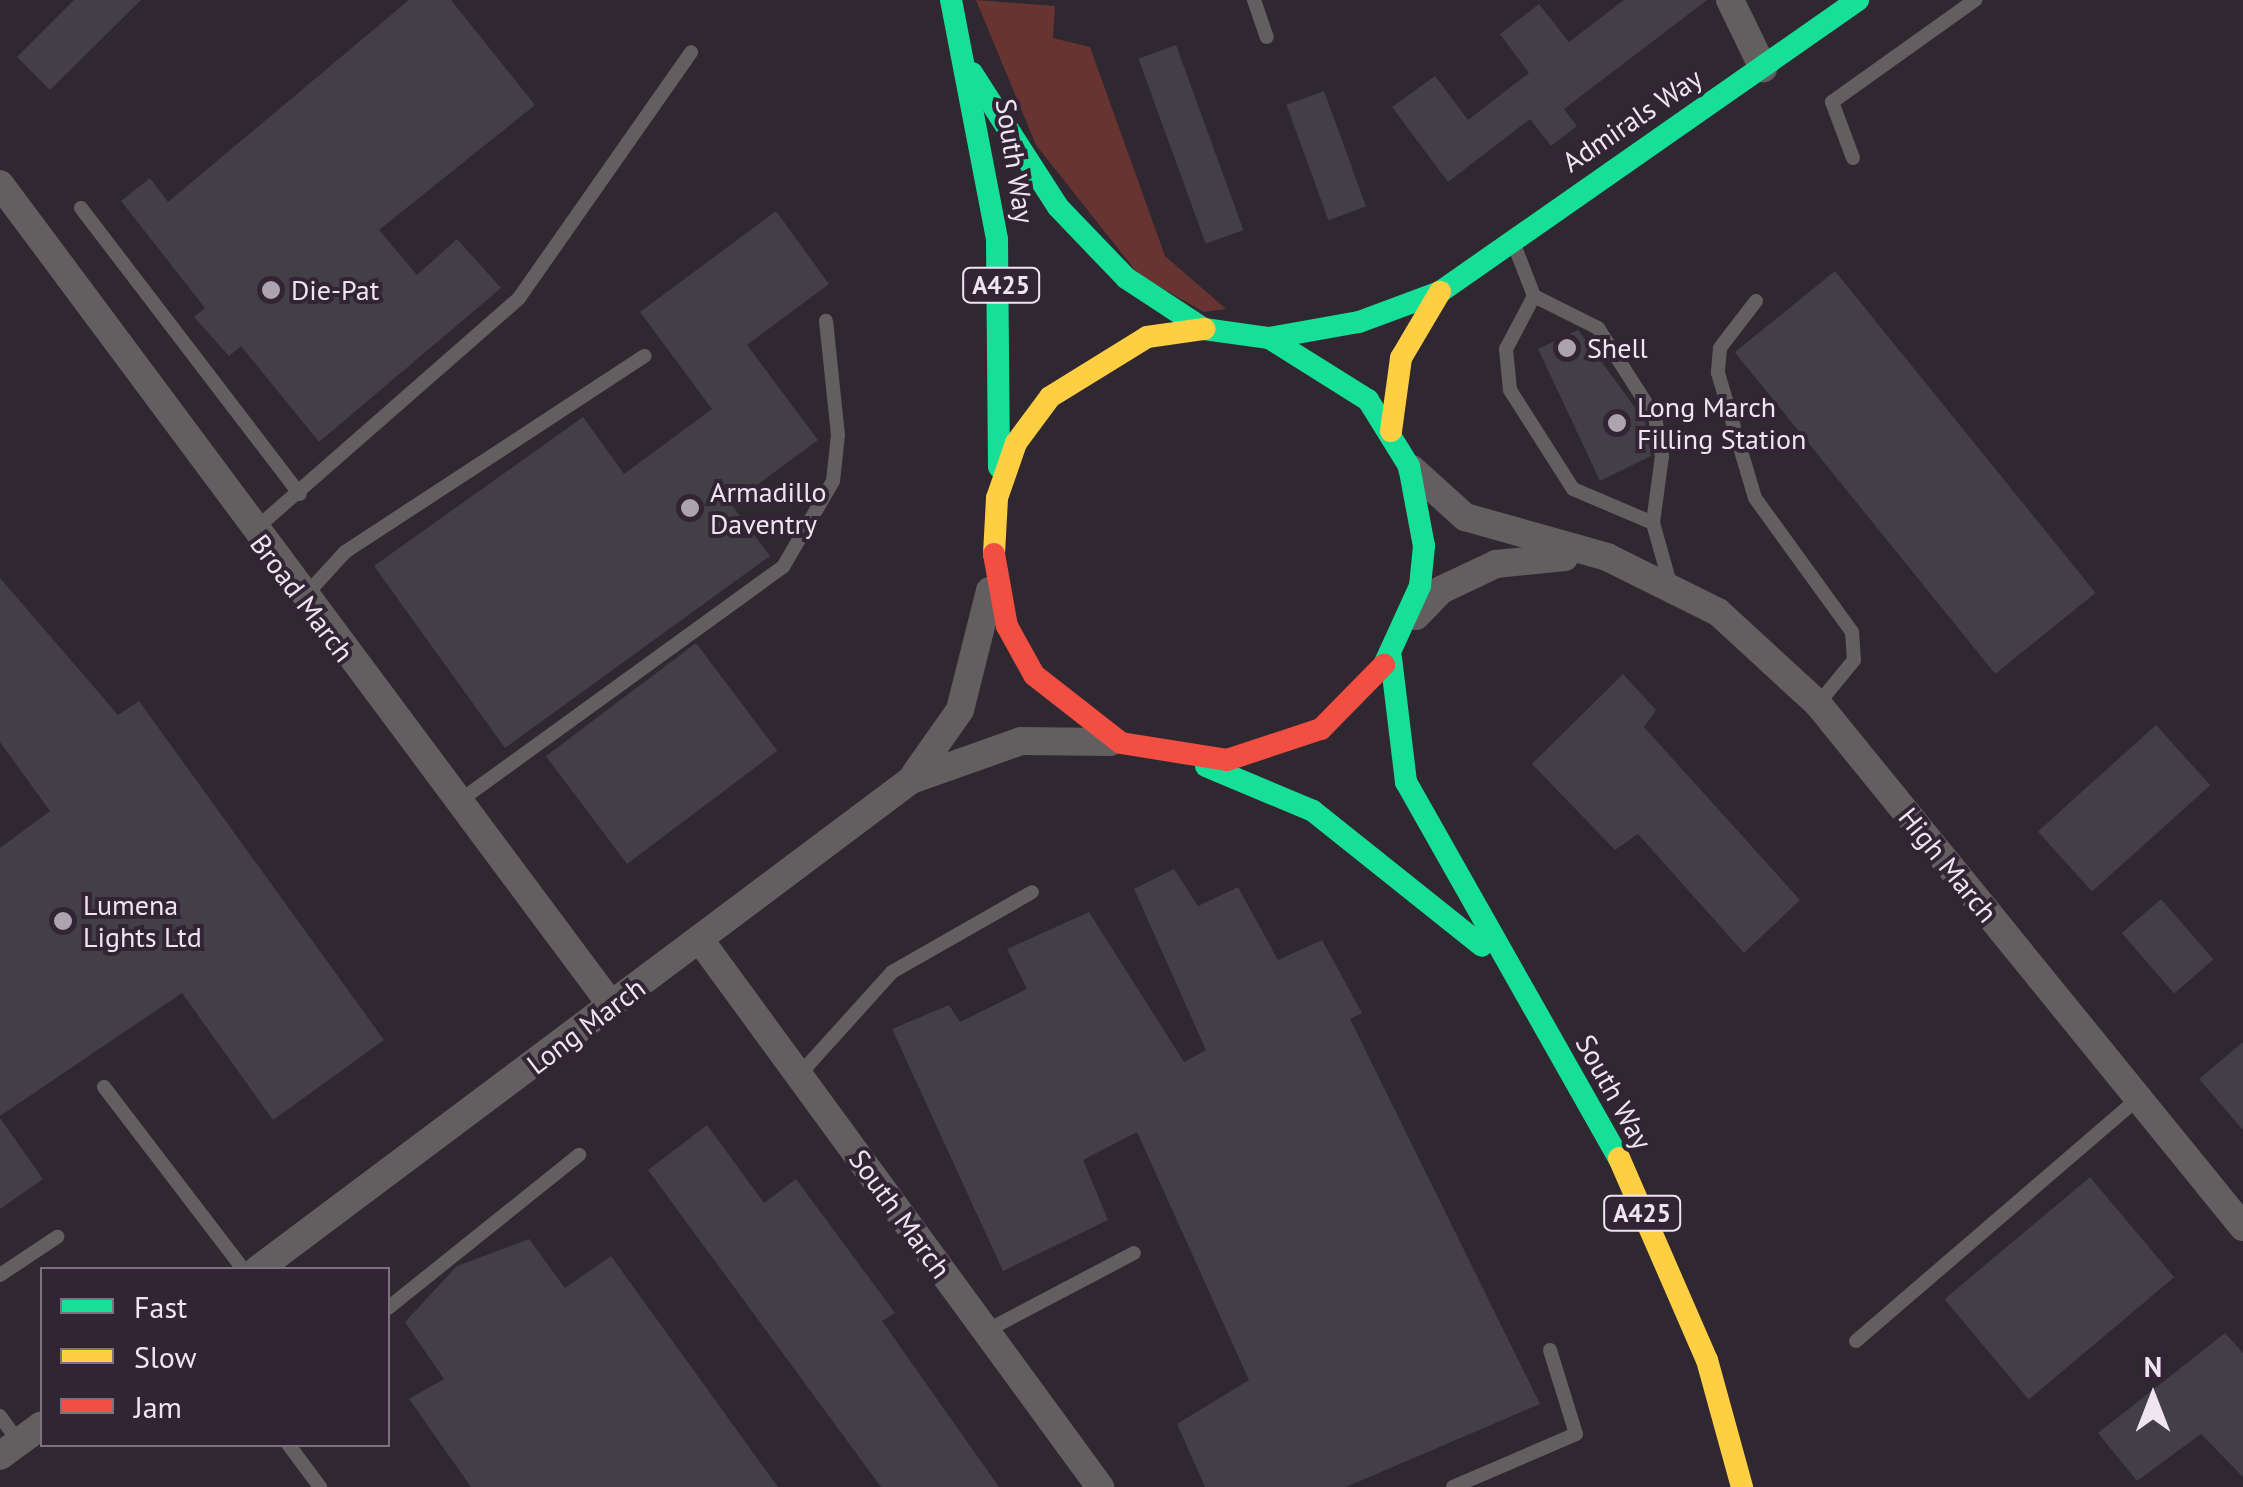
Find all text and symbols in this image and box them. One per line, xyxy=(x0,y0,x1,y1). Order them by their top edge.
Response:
street label: Admirals Way xyxy=(1556,61,1708,179)
street label: South Way xyxy=(989,96,1041,226)
road number: A425 xyxy=(961,265,1041,305)
place label: Die-Pat xyxy=(291,273,379,307)
marker: Die-Pat xyxy=(260,279,282,301)
place label: Shell xyxy=(1587,331,1648,365)
marker: Shell xyxy=(1556,337,1578,359)
place label: Long March Filling Station xyxy=(1637,390,1806,456)
marker: Long March Filling Station xyxy=(1606,412,1628,434)
place label: Armadillo Daventry xyxy=(710,475,826,541)
marker: Armadillo Daventry xyxy=(679,497,701,519)
street label: Broad March xyxy=(243,528,361,668)
street label: High March xyxy=(1892,801,2004,929)
place label: Lumena Lights Ltd xyxy=(83,888,202,954)
marker: Lumena Lights Ltd xyxy=(52,910,74,932)
street label: Long March xyxy=(520,971,652,1081)
street label: South Way xyxy=(1569,1029,1659,1155)
street label: South March xyxy=(842,1143,958,1285)
road number: A425 xyxy=(1602,1193,1682,1233)
legend xyxy=(40,1267,390,1447)
text: Fast xyxy=(134,1287,187,1326)
text: Slow xyxy=(134,1337,197,1376)
north arrow xyxy=(2103,1347,2203,1447)
text: N xyxy=(2144,1348,2162,1385)
text: Jam xyxy=(134,1387,182,1426)

